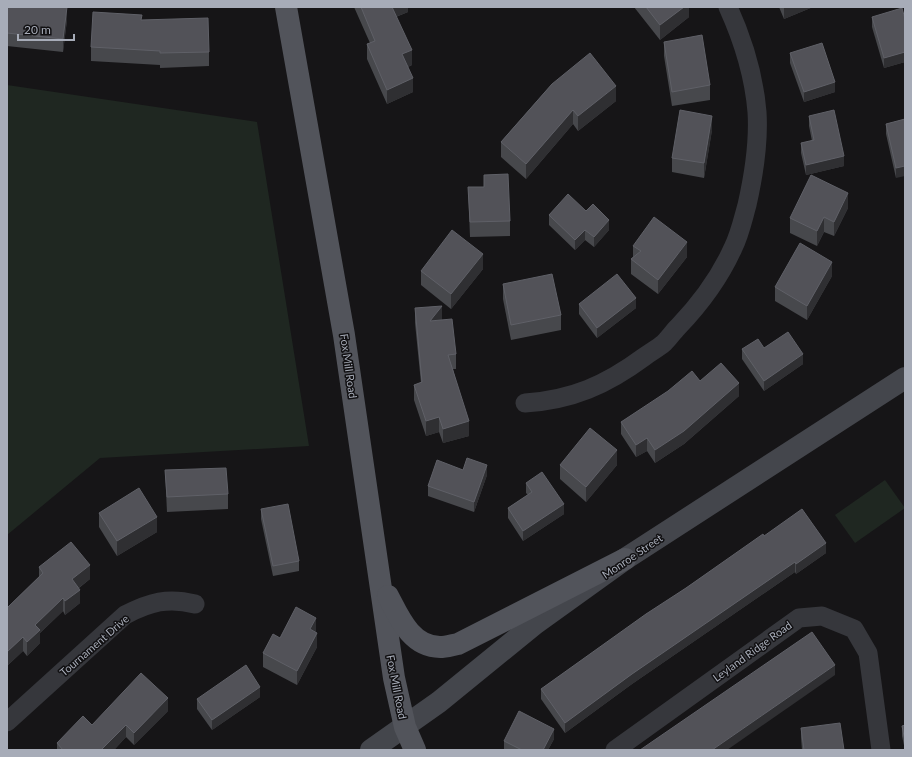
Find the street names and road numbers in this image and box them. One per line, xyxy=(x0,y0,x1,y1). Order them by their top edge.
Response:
street label: Fox Mill Road xyxy=(338,333,360,399)
street label: Monroe Street xyxy=(599,531,665,581)
street label: Tournament Drive xyxy=(57,611,131,678)
street label: Leyland Ridge Road xyxy=(710,618,794,684)
street label: Fox Mill Road xyxy=(384,654,410,720)

